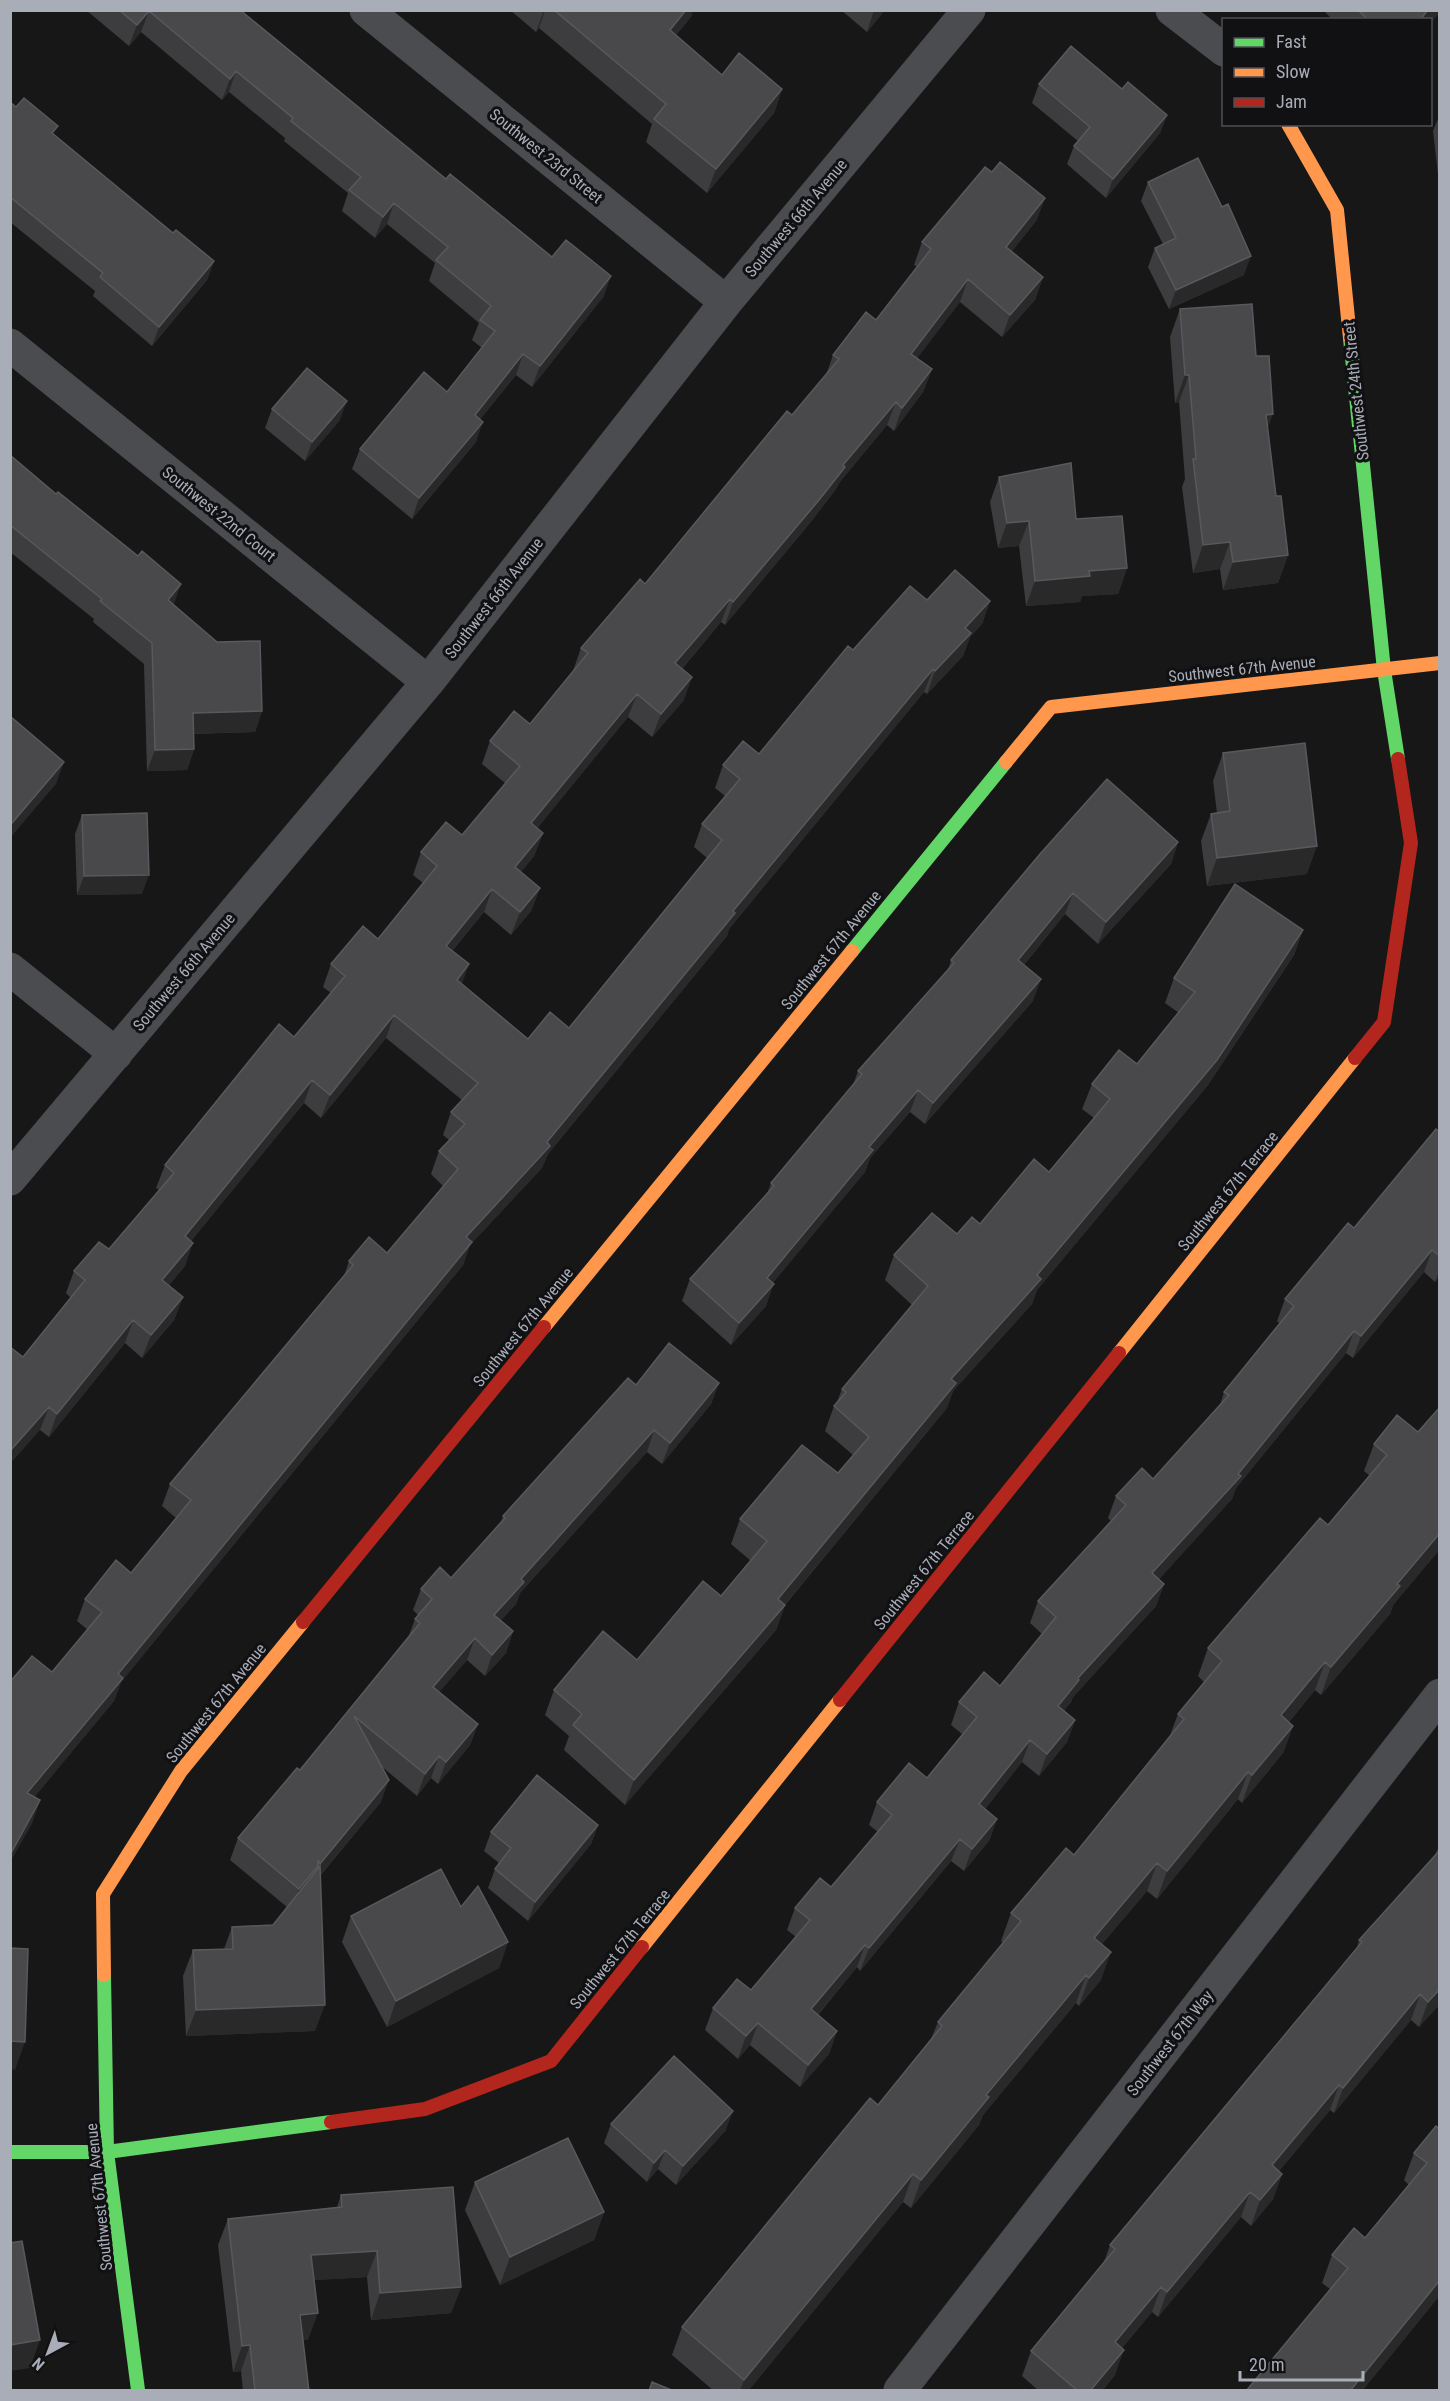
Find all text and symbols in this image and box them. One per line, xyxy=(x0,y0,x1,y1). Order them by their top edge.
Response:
legend xyxy=(1222,18,1432,126)
text: Fast xyxy=(1276,31,1307,52)
text: Slow xyxy=(1276,61,1311,82)
text: Jam xyxy=(1276,91,1307,112)
street label: Southwest 23rd Street xyxy=(486,105,606,208)
street label: Southwest 66th Avenue xyxy=(741,155,851,281)
street label: Southwest 24th Street xyxy=(1339,320,1373,461)
street label: Southwest 22nd Court xyxy=(159,463,280,566)
street label: Southwest 66th Avenue xyxy=(441,534,547,662)
street label: Southwest 67th Avenue xyxy=(1167,652,1317,686)
street label: Southwest 67th Avenue xyxy=(777,886,885,1014)
street label: Southwest 66th Avenue xyxy=(129,909,239,1035)
street label: Southwest 67th Terrace xyxy=(1174,1127,1282,1255)
street label: Southwest 67th Avenue xyxy=(469,1263,577,1391)
street label: Southwest 67th Terrace xyxy=(870,1506,978,1634)
street label: Southwest 67th Avenue xyxy=(162,1639,270,1767)
street label: Southwest 67th Terrace xyxy=(566,1885,674,2013)
street label: Southwest 67th Way xyxy=(1123,1986,1217,2099)
street label: Southwest 67th Avenue xyxy=(82,2122,116,2272)
north arrow xyxy=(18,2323,78,2383)
scale bar xyxy=(1240,2344,1363,2382)
text: N xyxy=(29,2354,48,2374)
text: 20 m xyxy=(1249,2354,1284,2375)

